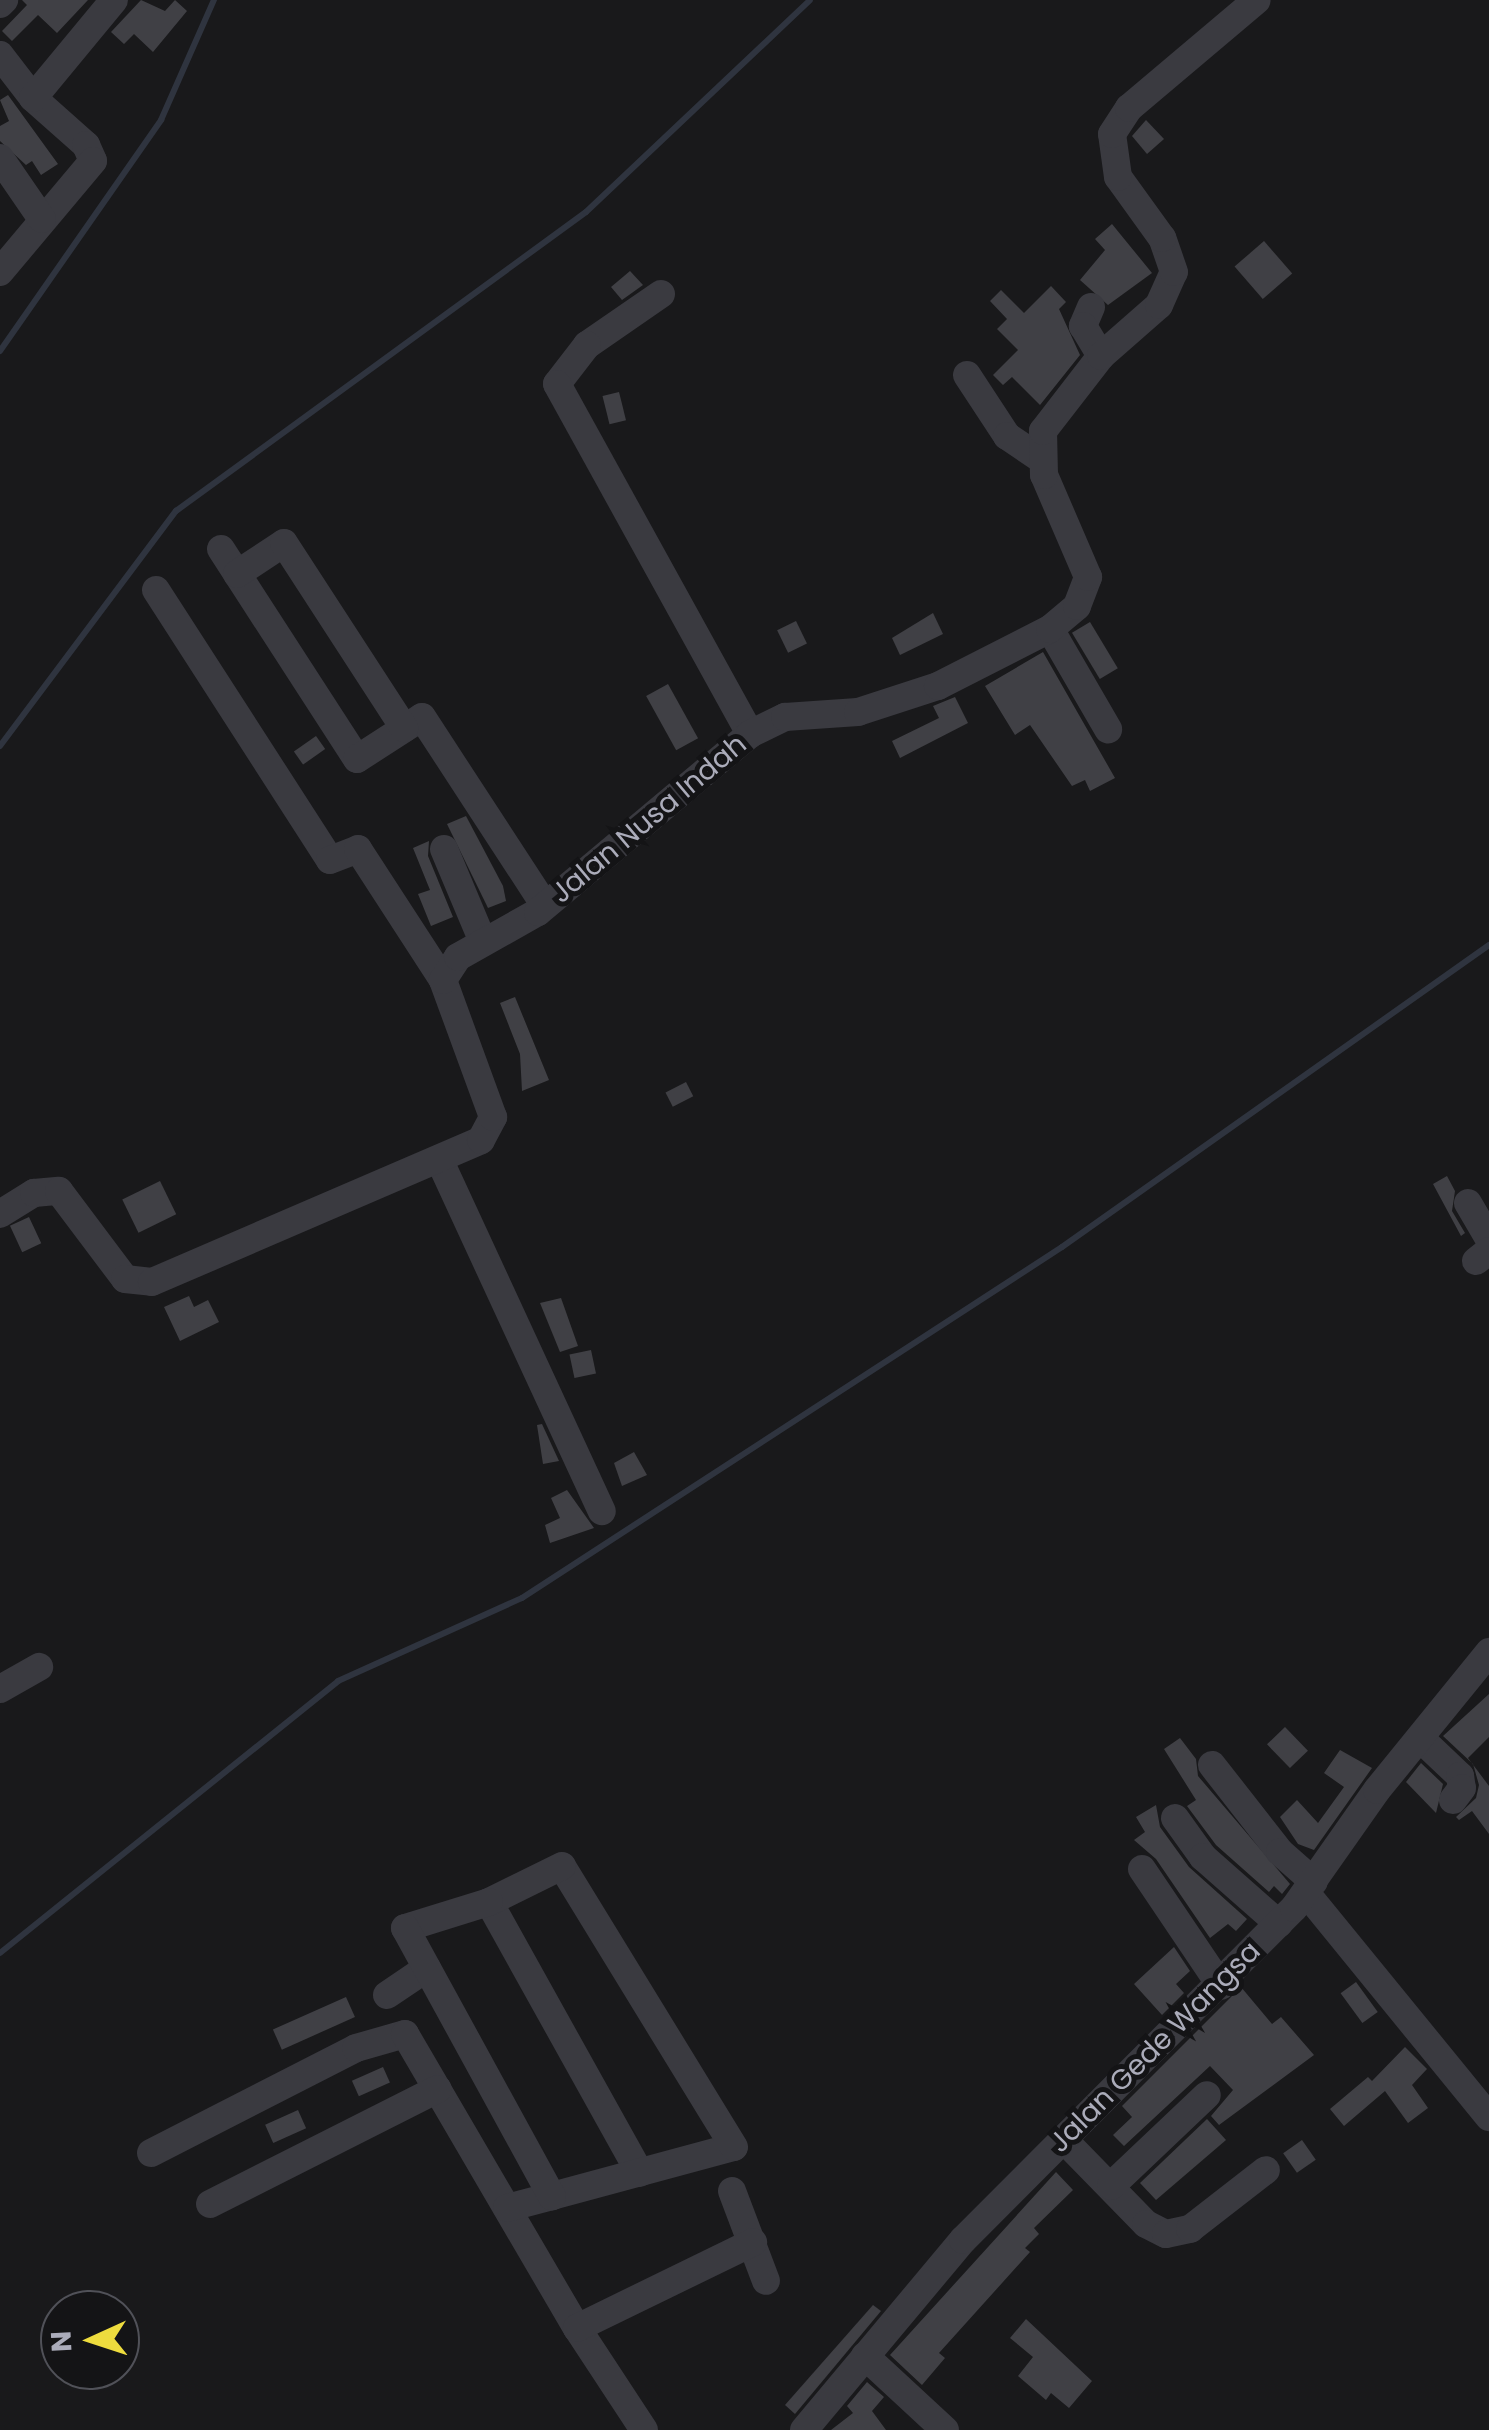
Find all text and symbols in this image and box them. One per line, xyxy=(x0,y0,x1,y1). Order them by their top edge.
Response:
street label: Jalan Nusa Indah xyxy=(545,728,753,910)
street label: Jalan Gede Wangsa xyxy=(1043,1935,1267,2159)
north arrow xyxy=(40,2290,140,2390)
text: N xyxy=(42,2330,82,2353)

